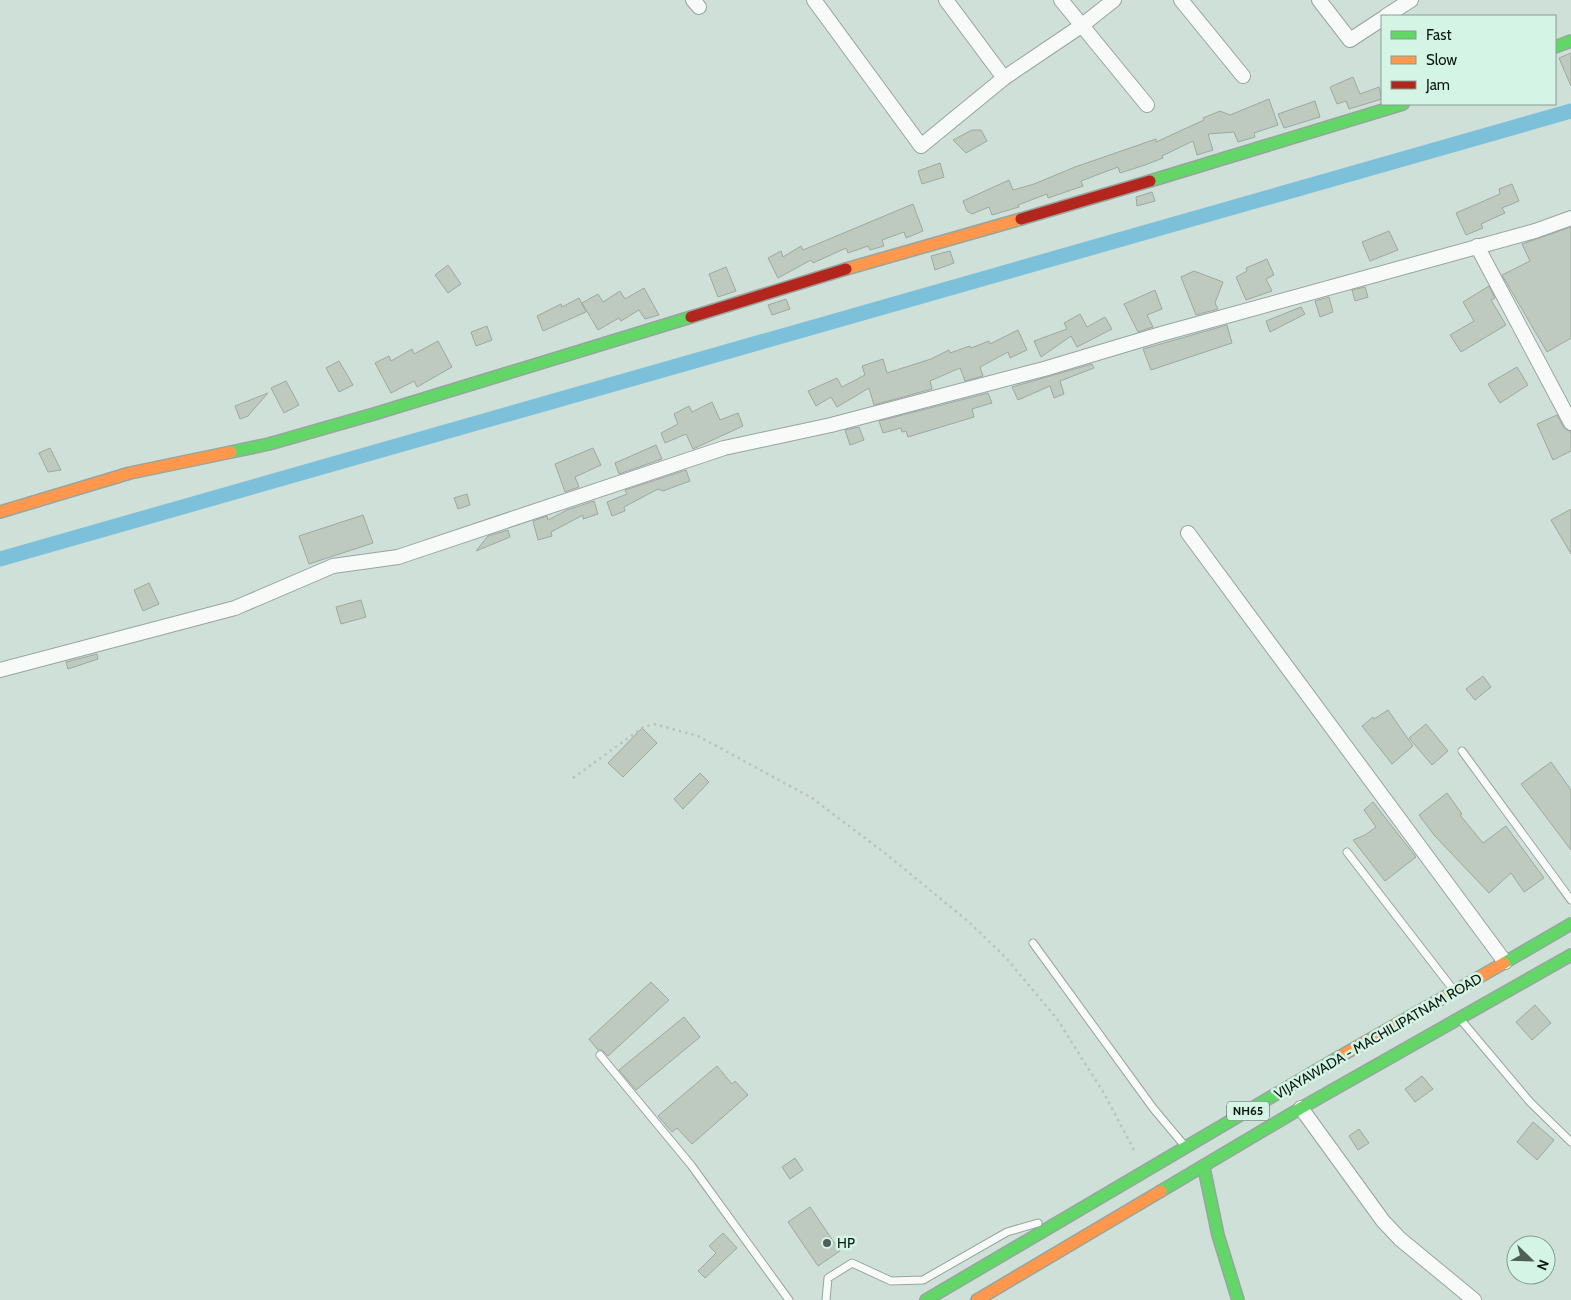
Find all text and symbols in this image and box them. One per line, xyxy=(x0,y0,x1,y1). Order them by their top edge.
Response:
legend xyxy=(1381,15,1556,105)
text: Fast xyxy=(1426,26,1451,44)
text: Slow xyxy=(1426,51,1457,69)
text: Jam xyxy=(1425,76,1450,94)
street label: VIJAYAWADA - MACHILIPATNAM ROAD xyxy=(1271,969,1485,1103)
road number: NH65 xyxy=(1227,1102,1269,1120)
place label: HP xyxy=(837,1234,855,1252)
north arrow xyxy=(1506,1235,1556,1285)
marker: HP xyxy=(821,1237,833,1249)
text: N xyxy=(1533,1257,1553,1273)

